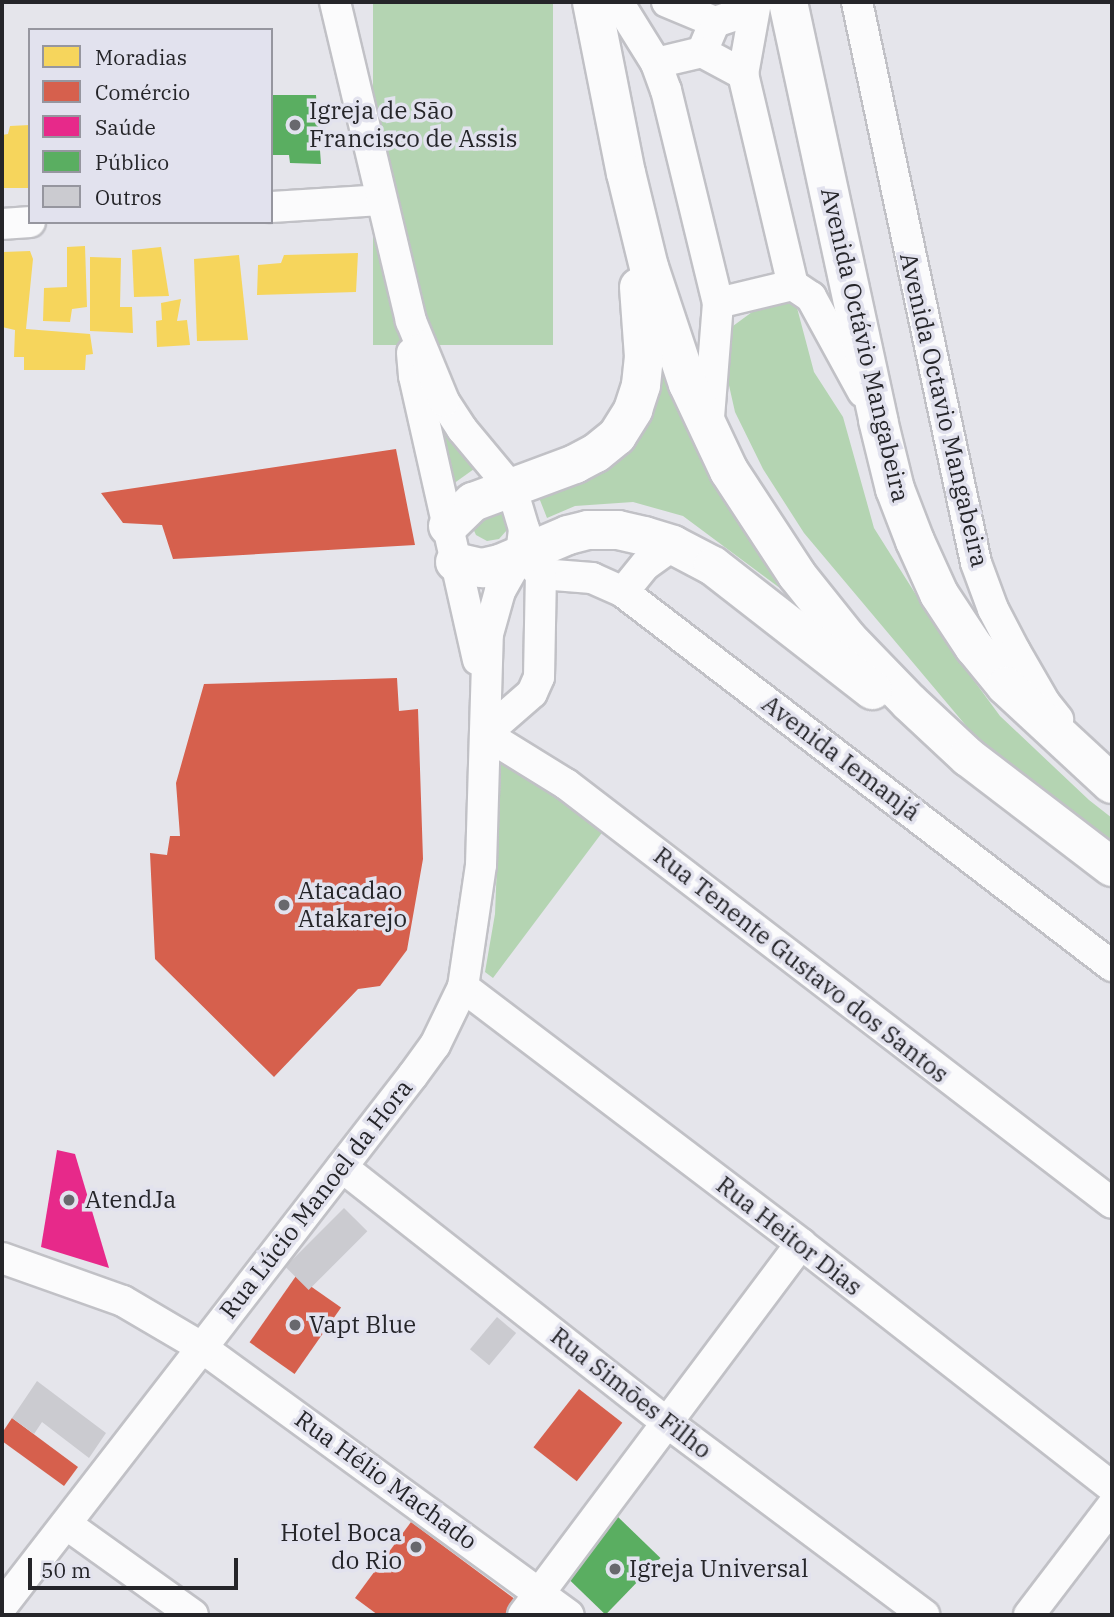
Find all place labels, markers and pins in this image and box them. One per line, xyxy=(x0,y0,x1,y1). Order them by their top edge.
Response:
place label: Igreja de São Francisco de Assis xyxy=(309,97,517,153)
marker: Igreja de São Francisco de Assis xyxy=(287,117,303,133)
place label: Atacadao Atakarejo xyxy=(298,877,407,933)
marker: Atacadao Atakarejo xyxy=(276,897,292,913)
place label: AtendJa xyxy=(85,1186,176,1214)
marker: AtendJa xyxy=(59,1190,79,1210)
place label: Vapt Blue xyxy=(309,1311,416,1339)
marker: Vapt Blue xyxy=(287,1317,303,1333)
place label: Hotel Boca do Rio xyxy=(280,1519,402,1575)
marker: Hotel Boca do Rio xyxy=(408,1539,424,1555)
place label: Igreja Universal xyxy=(629,1555,808,1583)
marker: Igreja Universal xyxy=(607,1561,623,1577)

